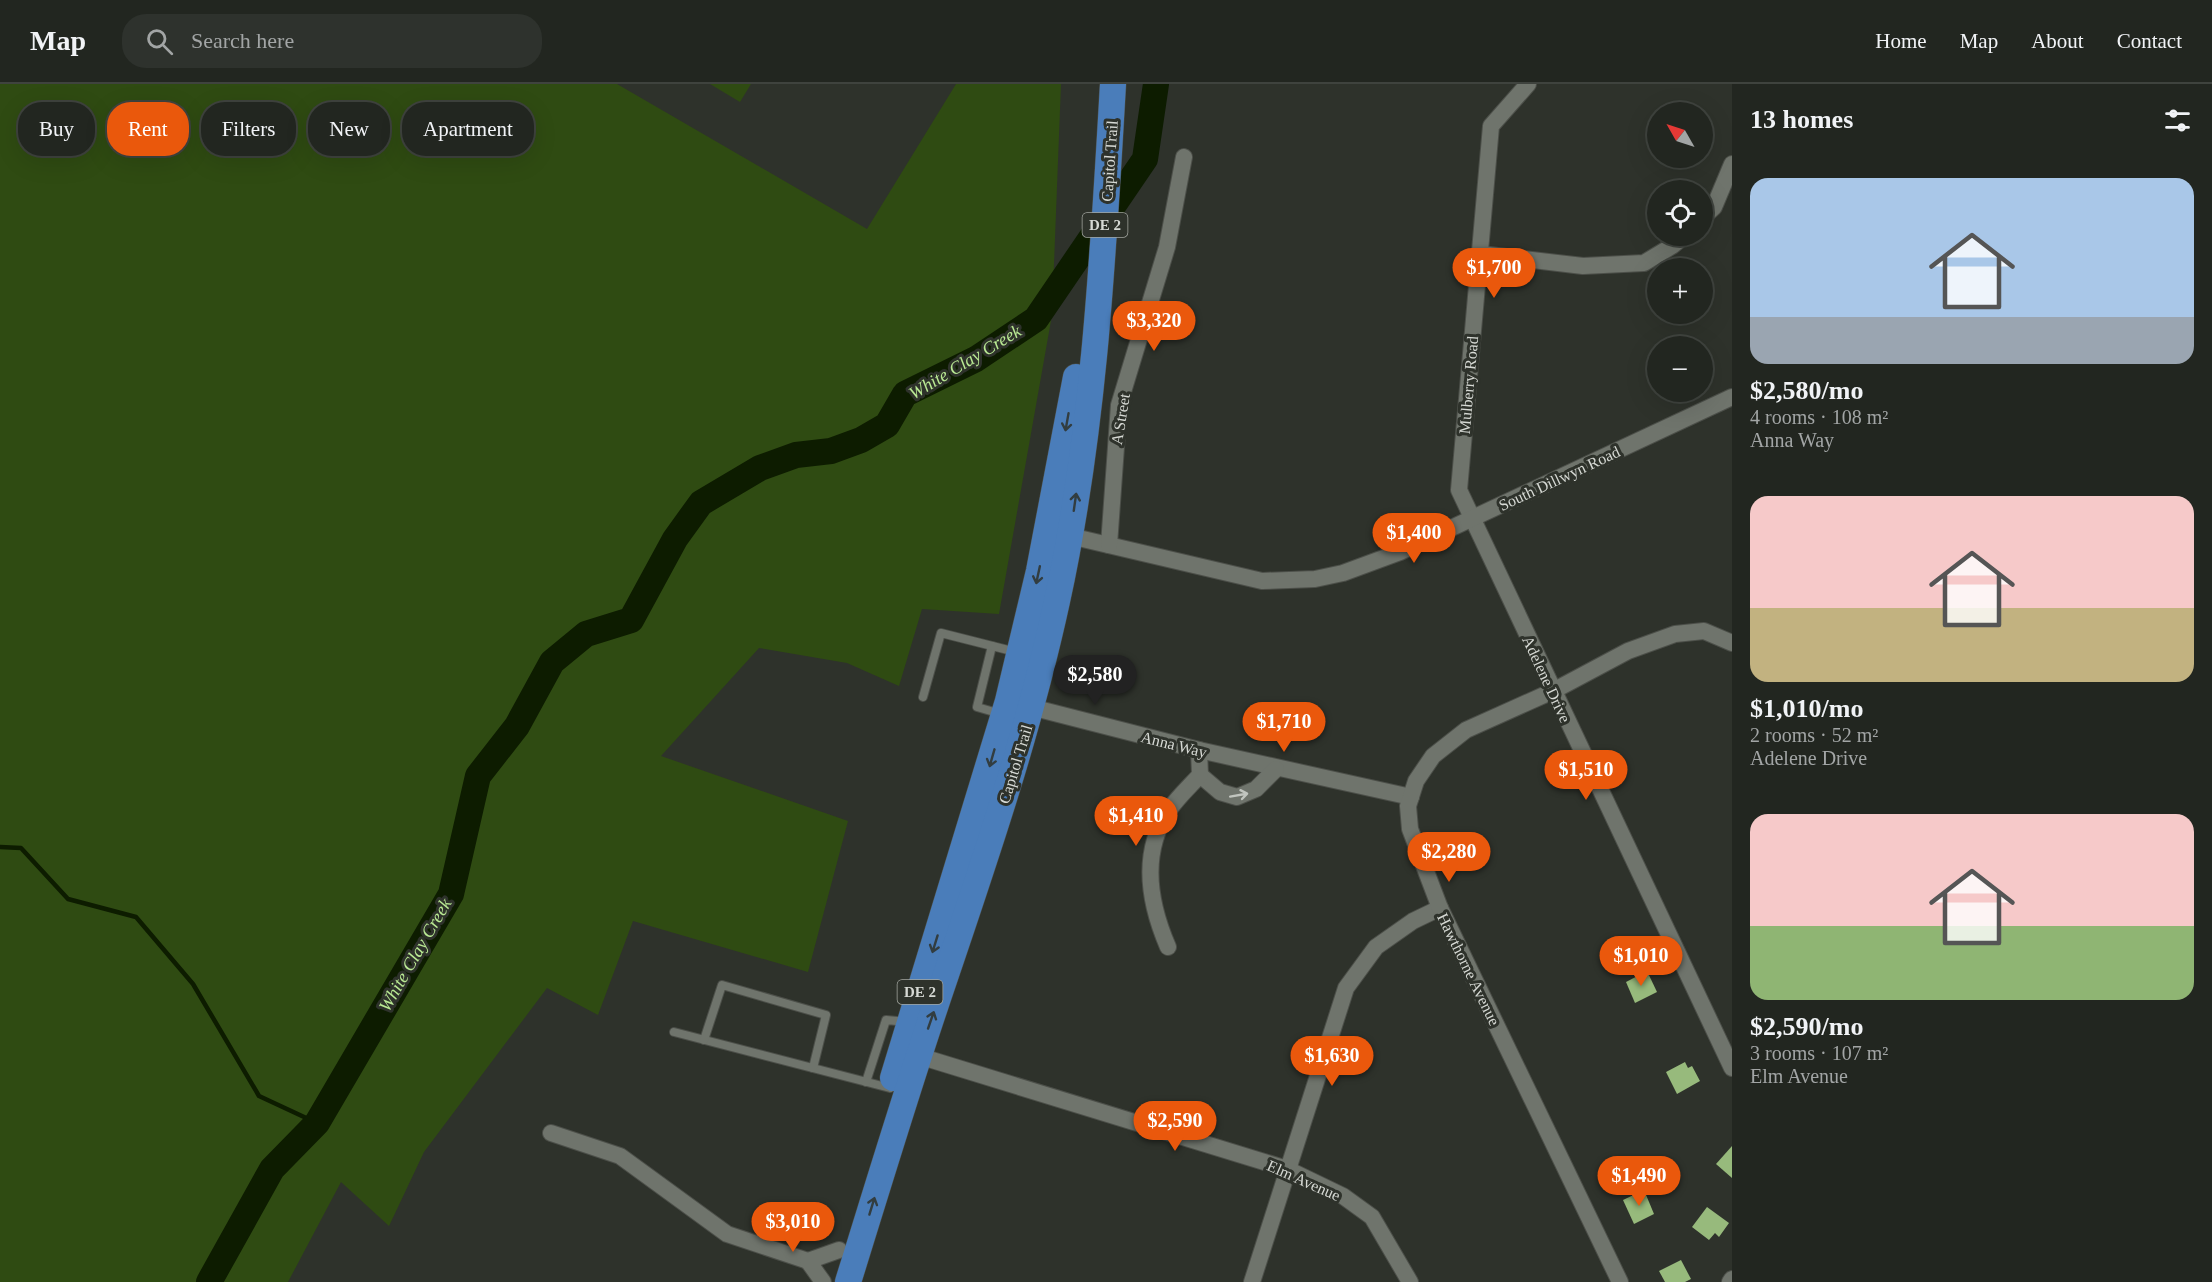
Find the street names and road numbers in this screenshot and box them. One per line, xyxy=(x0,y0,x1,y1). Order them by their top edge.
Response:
street label: Capitol Trail xyxy=(1098,119,1122,202)
road number: DE 2 xyxy=(1082,213,1128,237)
street label: Mulberry Road xyxy=(1456,335,1482,435)
street label: A Street xyxy=(1108,392,1133,446)
street label: South Dillwyn Road xyxy=(1496,443,1623,515)
street label: Adelene Drive xyxy=(1519,633,1574,725)
street label: Capitol Trail xyxy=(995,722,1037,806)
street label: Anna Way xyxy=(1139,728,1209,762)
street label: Hawthorne Avenue xyxy=(1434,910,1503,1028)
road number: DE 2 xyxy=(898,980,942,1004)
street label: Elm Avenue xyxy=(1265,1157,1343,1204)

